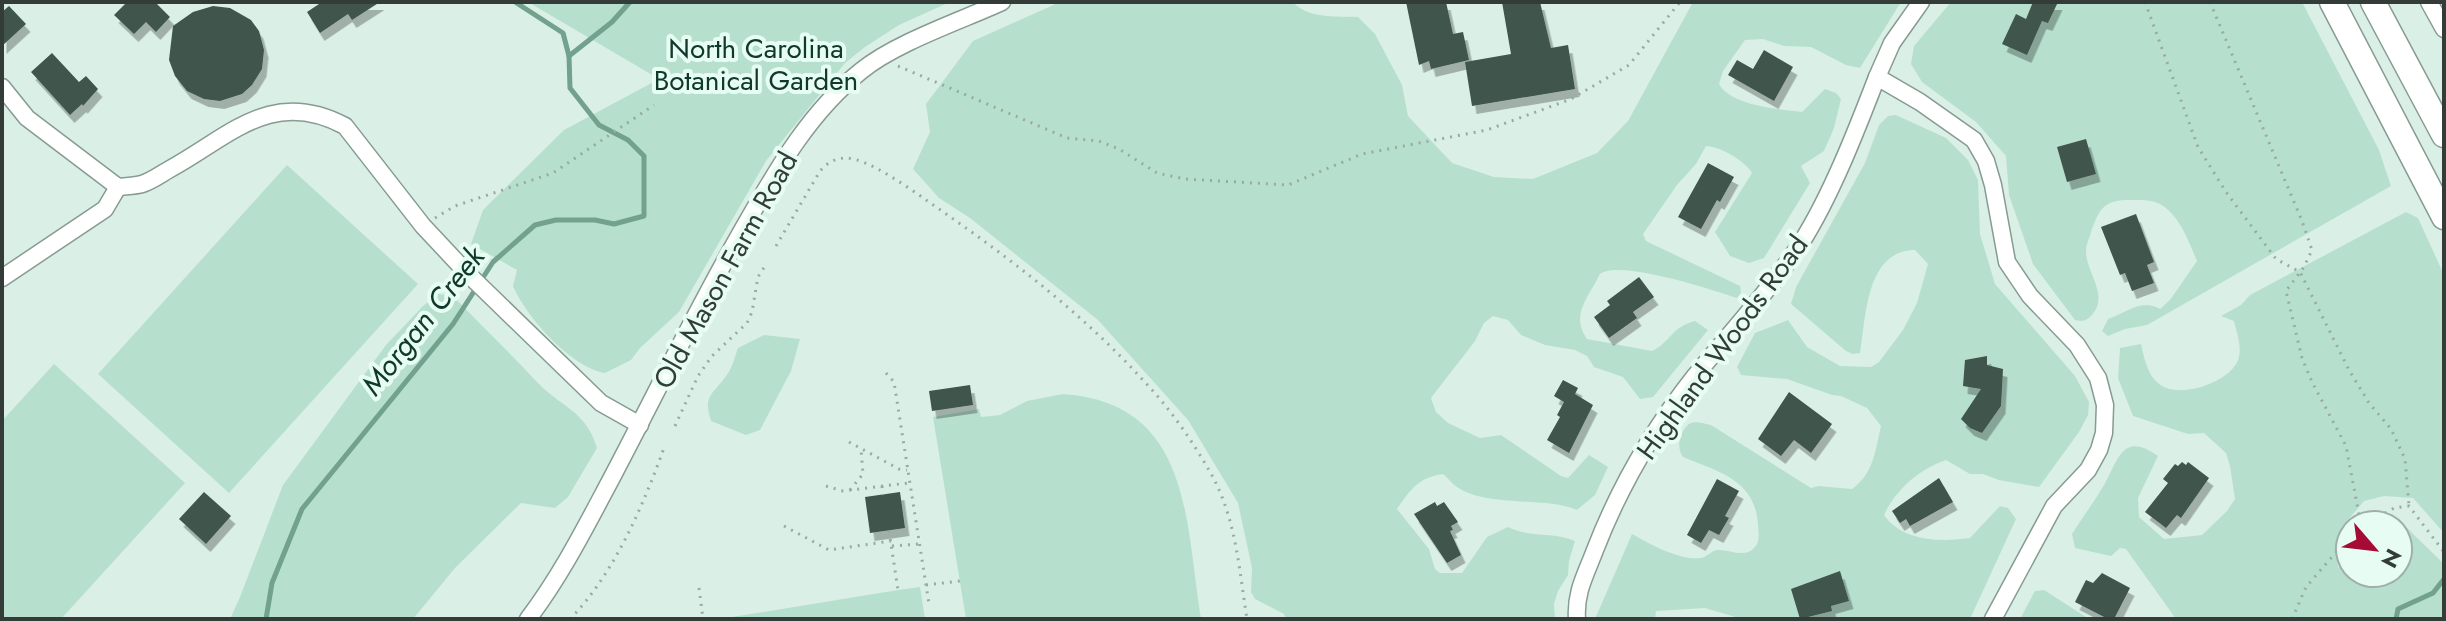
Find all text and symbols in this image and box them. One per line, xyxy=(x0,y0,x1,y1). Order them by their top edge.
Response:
park label: North Carolina Botanical Garden xyxy=(654,28,858,101)
street label: Old Mason Farm Road xyxy=(643,144,808,396)
street label: Highland Woods Road xyxy=(1627,226,1818,468)
water label: Morgan Creek xyxy=(351,236,495,404)
north arrow xyxy=(2334,509,2414,589)
text: N xyxy=(2373,543,2410,574)

